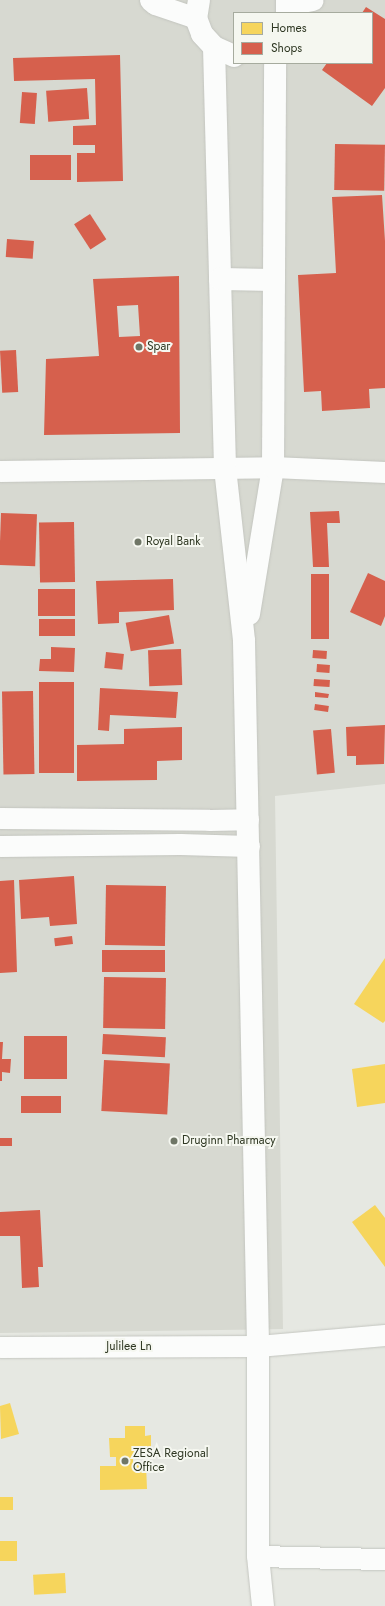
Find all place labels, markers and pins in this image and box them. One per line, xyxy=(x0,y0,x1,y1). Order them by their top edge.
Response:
place label: Spar xyxy=(147,340,170,354)
marker: Spar xyxy=(134,342,144,352)
place label: Royal Bank xyxy=(146,535,201,549)
marker: Royal Bank xyxy=(133,537,143,547)
place label: Druginn Pharmacy xyxy=(182,1134,276,1148)
marker: Druginn Pharmacy xyxy=(169,1136,179,1146)
place label: ZESA Regional Office xyxy=(133,1447,208,1475)
marker: ZESA Regional Office xyxy=(120,1456,130,1466)

